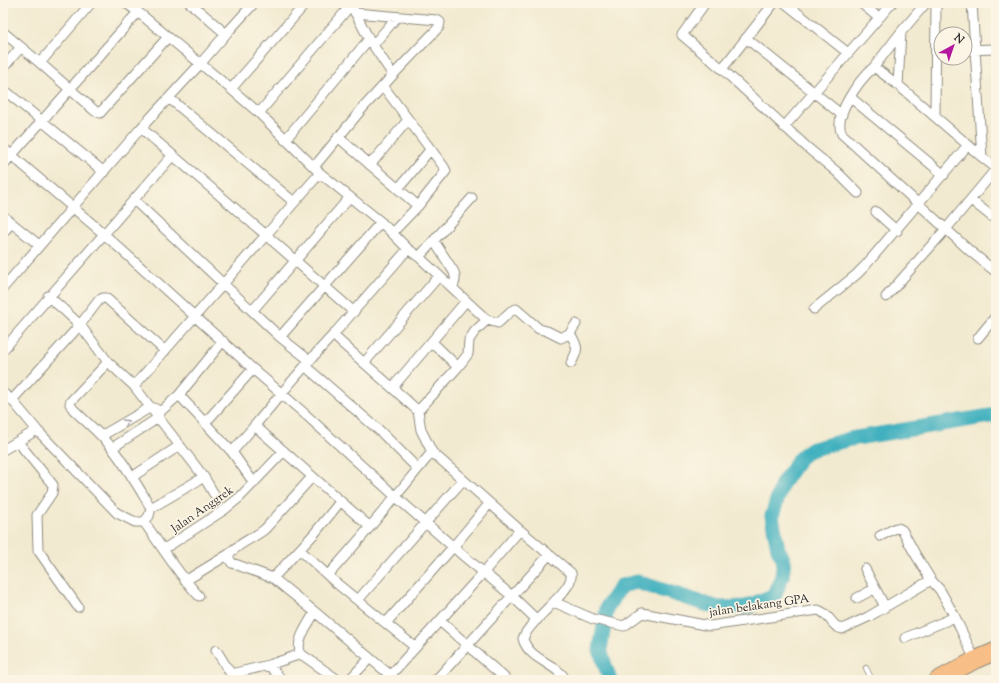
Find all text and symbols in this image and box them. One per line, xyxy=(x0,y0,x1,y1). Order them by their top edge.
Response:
north arrow xyxy=(933,26,973,66)
text: N xyxy=(950,30,967,48)
one-way arrow xyxy=(122,419,129,426)
street label: Jalan Anggrek xyxy=(167,481,238,539)
street label: jalan belakang GPA xyxy=(708,590,811,622)

